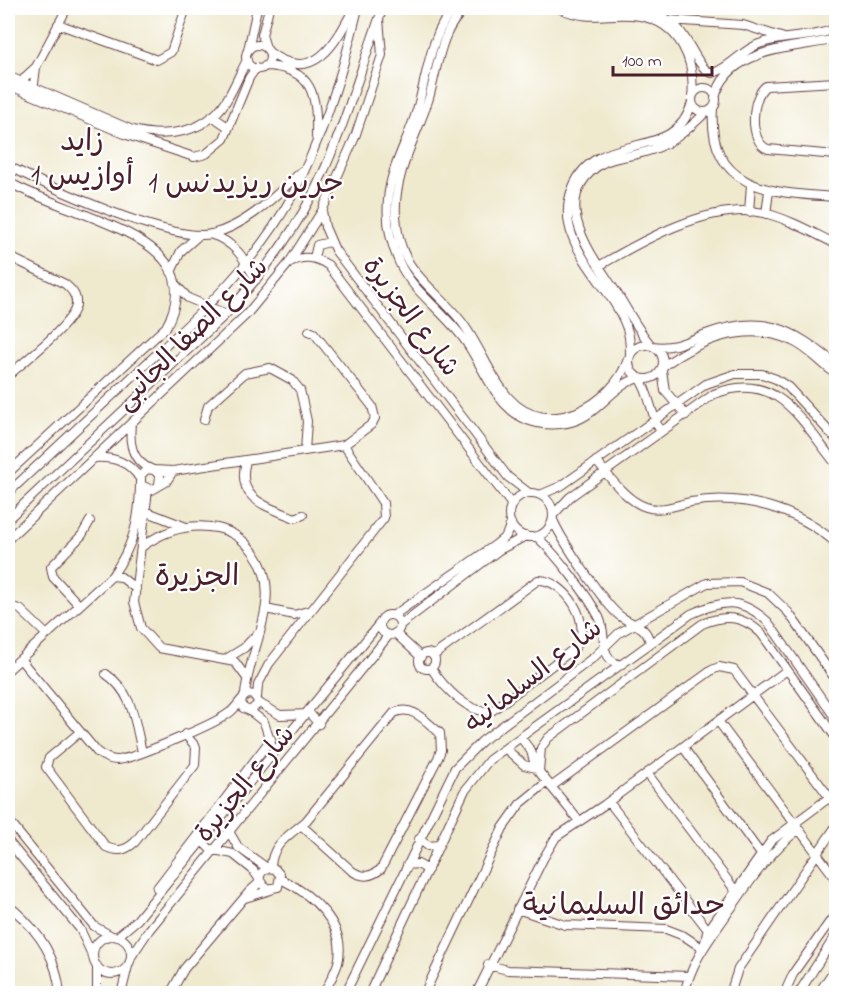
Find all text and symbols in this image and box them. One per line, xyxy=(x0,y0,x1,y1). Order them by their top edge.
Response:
scale bar xyxy=(613,39,712,77)
text: 100 m xyxy=(622,49,662,75)
district label: زايد أوازيس 1 xyxy=(31,121,133,199)
district label: جرين ريزيدنس 1 xyxy=(148,163,344,207)
street label: شارع الصفا الجانبى xyxy=(107,249,278,420)
street label: شارع الجزيرة xyxy=(352,249,468,386)
district label: الجزيرة xyxy=(155,556,239,600)
street label: شارع السلمانيه xyxy=(456,610,611,744)
street label: شارع الجزيرة xyxy=(186,717,306,852)
district label: حدائق السليمانية xyxy=(523,885,725,929)

